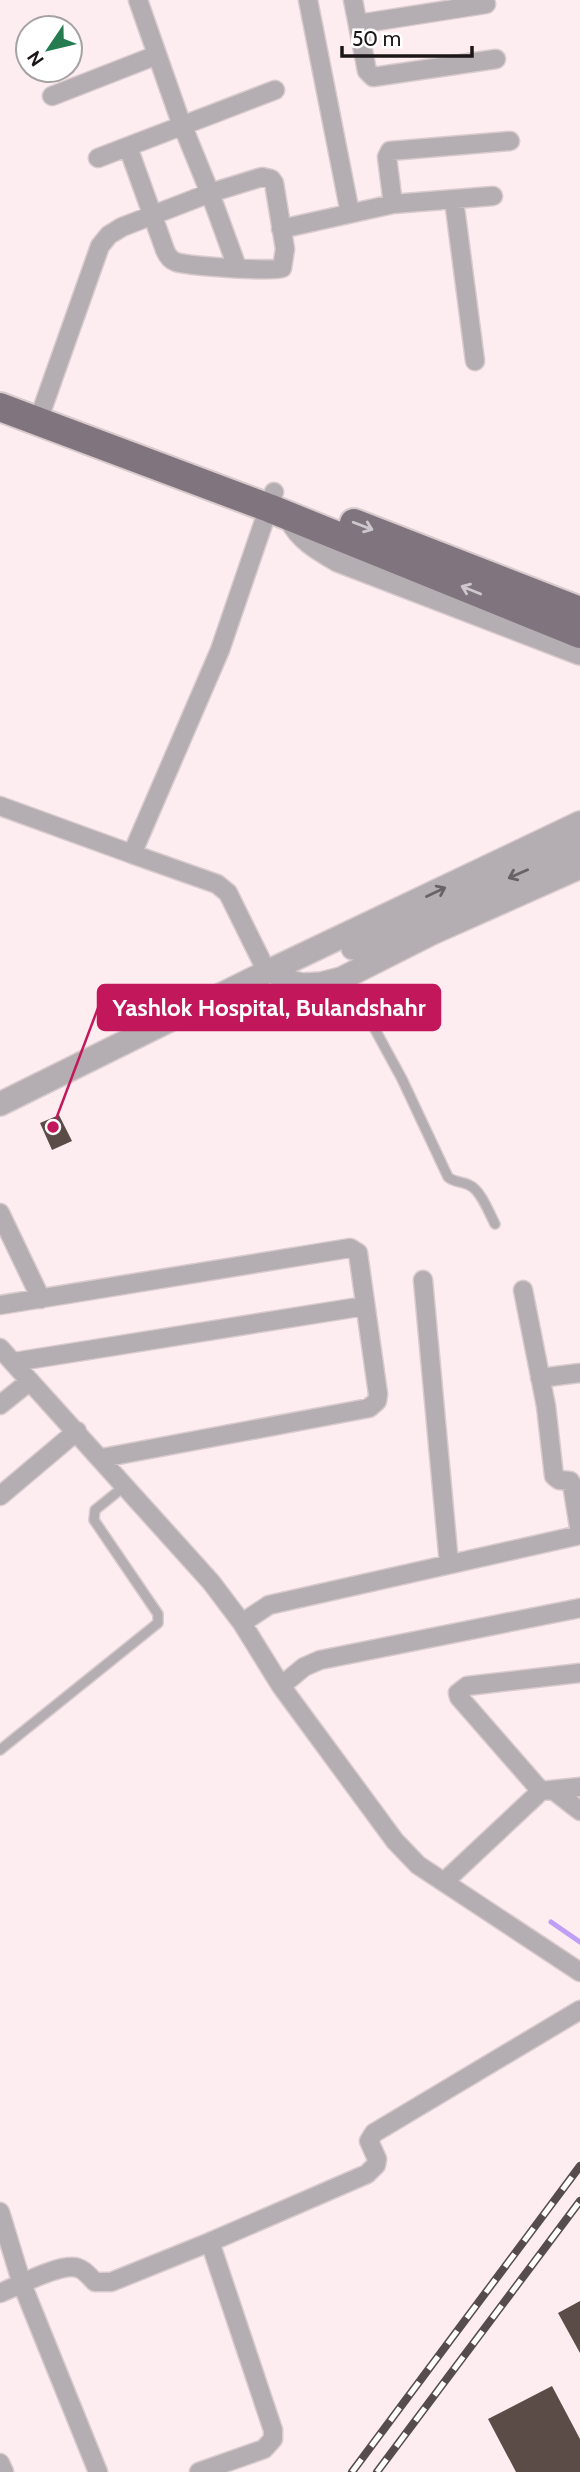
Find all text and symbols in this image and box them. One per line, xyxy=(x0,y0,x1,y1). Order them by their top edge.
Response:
north arrow xyxy=(14,14,84,84)
scale bar xyxy=(342,14,472,58)
text: 50 m xyxy=(352,26,401,51)
text: N xyxy=(22,46,49,71)
one-way arrow xyxy=(351,521,373,534)
one-way arrow xyxy=(461,583,482,596)
one-way arrow xyxy=(508,868,529,881)
one-way arrow xyxy=(425,885,446,898)
callout: Yashlok Hospital, Bulandshahr xyxy=(98,985,440,1030)
text: Yashlok Hospital, Bulandshahr xyxy=(111,993,426,1022)

